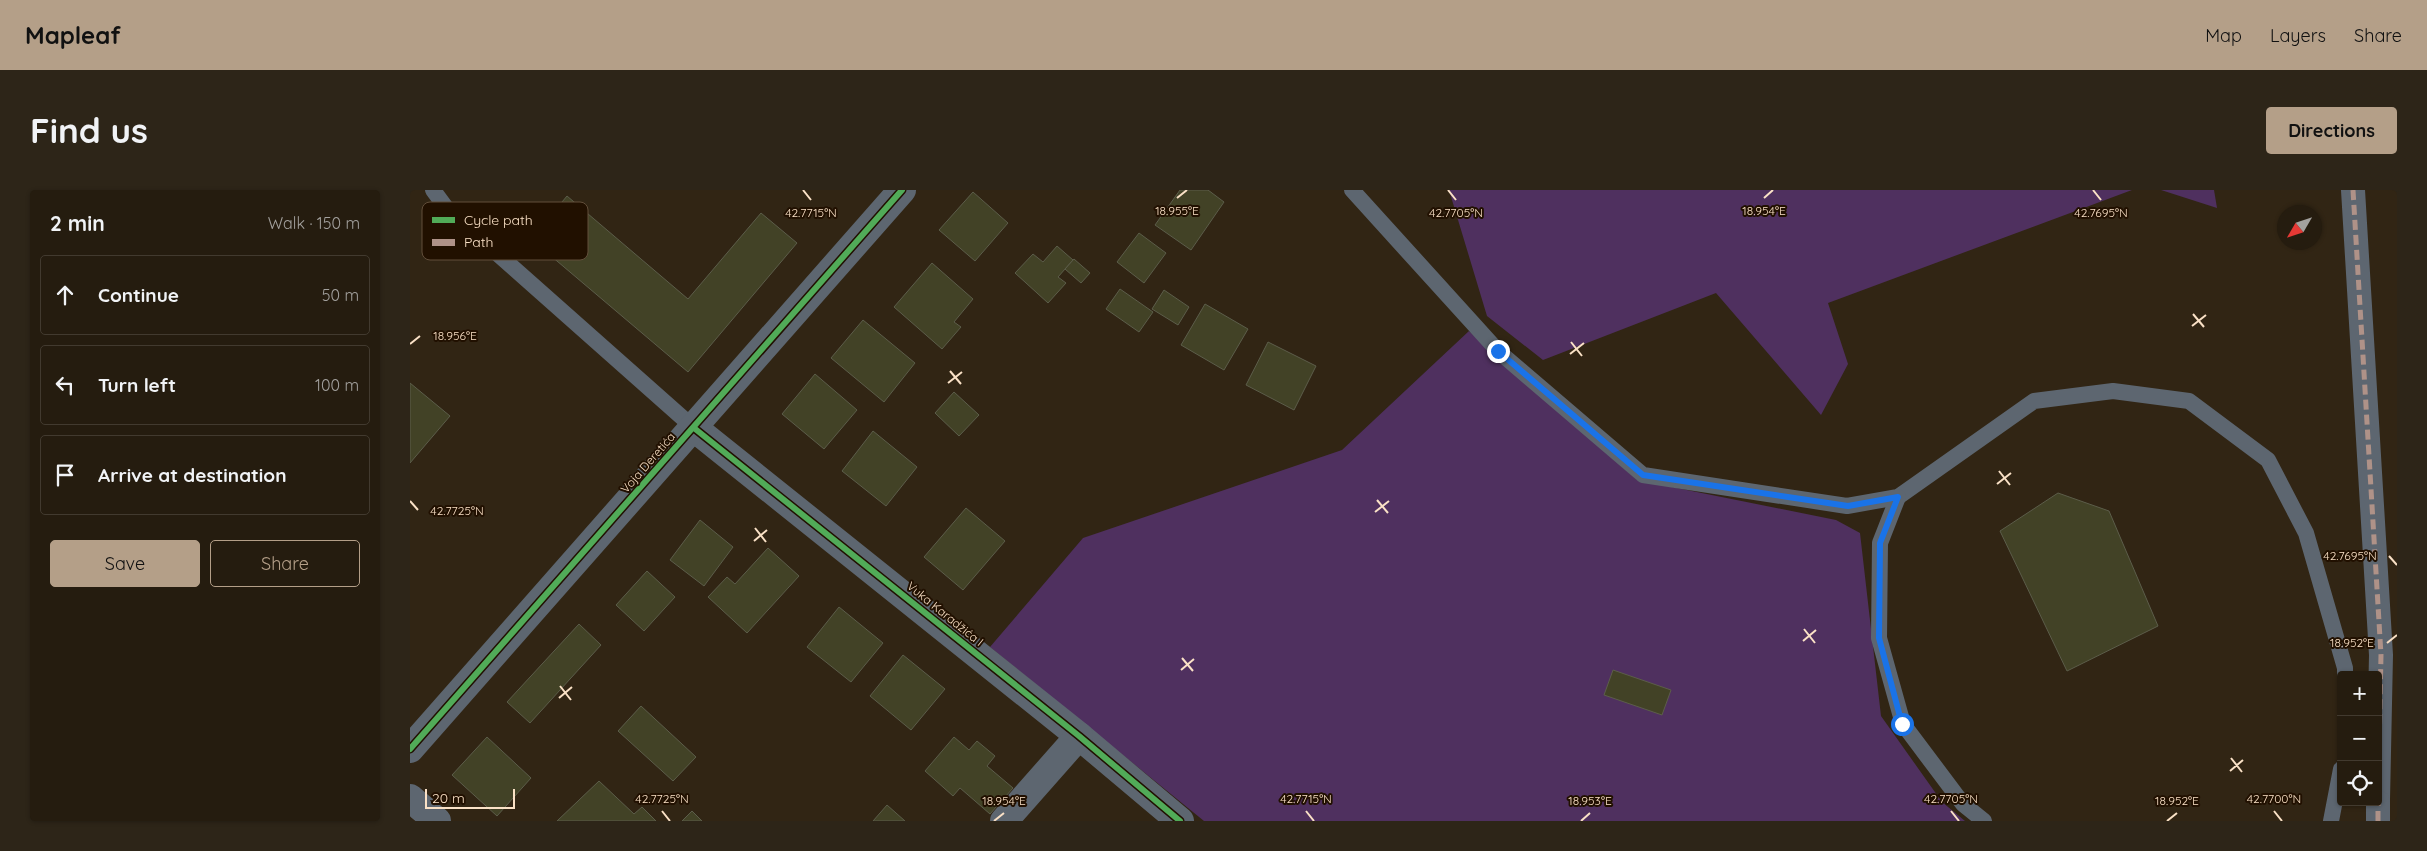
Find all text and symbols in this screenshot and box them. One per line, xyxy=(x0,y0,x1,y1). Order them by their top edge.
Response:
text: Mapleaf xyxy=(25,20,121,50)
text: Map xyxy=(2205,24,2242,47)
text: Layers xyxy=(2270,24,2326,47)
text: Share xyxy=(2354,24,2402,47)
button: Directions xyxy=(2266,107,2397,154)
text: Find us xyxy=(30,108,148,152)
legend xyxy=(422,202,588,260)
text: 18.955°E xyxy=(1155,203,1199,218)
text: 18.954°E xyxy=(1742,203,1786,218)
text: 42.7715°N xyxy=(785,205,837,220)
text: 42.7705°N xyxy=(1429,205,1483,220)
text: 42.7695°N xyxy=(2074,205,2128,220)
north arrow xyxy=(2277,205,2322,250)
text: 2 min xyxy=(50,210,105,236)
text: Cycle path xyxy=(464,211,533,229)
text: Walk · 150 m xyxy=(268,213,360,233)
text: Path xyxy=(464,233,493,251)
icon: ahead xyxy=(51,281,79,309)
text: Continue xyxy=(98,283,179,307)
text: 50 m xyxy=(322,285,359,305)
text: 18.956°E xyxy=(433,328,477,343)
route end xyxy=(1487,340,1510,363)
icon: left xyxy=(51,371,79,399)
text: Turn left xyxy=(98,373,176,397)
text: 100 m xyxy=(315,375,359,395)
street label: Voja Deretića xyxy=(617,429,678,496)
icon: arrive xyxy=(51,461,79,489)
text: Arrive at destination xyxy=(98,463,287,487)
text: 42.7725°N xyxy=(430,503,484,518)
button: Save xyxy=(50,540,200,587)
button: Share xyxy=(210,540,360,587)
text: 42.7695°N xyxy=(2323,548,2377,563)
street label: Vuka Karadžića I xyxy=(904,578,987,649)
text: 18.952°E xyxy=(2330,635,2374,650)
map controls xyxy=(2337,671,2382,806)
button: + xyxy=(2337,671,2382,716)
route start xyxy=(1891,713,1914,736)
button: − xyxy=(2337,716,2382,761)
button: locate xyxy=(2337,761,2382,806)
scale bar xyxy=(425,786,515,809)
text: 20 m xyxy=(432,789,465,807)
text: 42.7725°N xyxy=(635,791,689,806)
text: 42.7715°N xyxy=(1280,791,1332,806)
text: 42.7705°N xyxy=(1924,791,1978,806)
text: 42.7700°N xyxy=(2247,791,2301,806)
text: 18.954°E xyxy=(982,793,1026,808)
text: 18.953°E xyxy=(1568,793,1612,808)
text: 18.952°E xyxy=(2155,793,2199,808)

